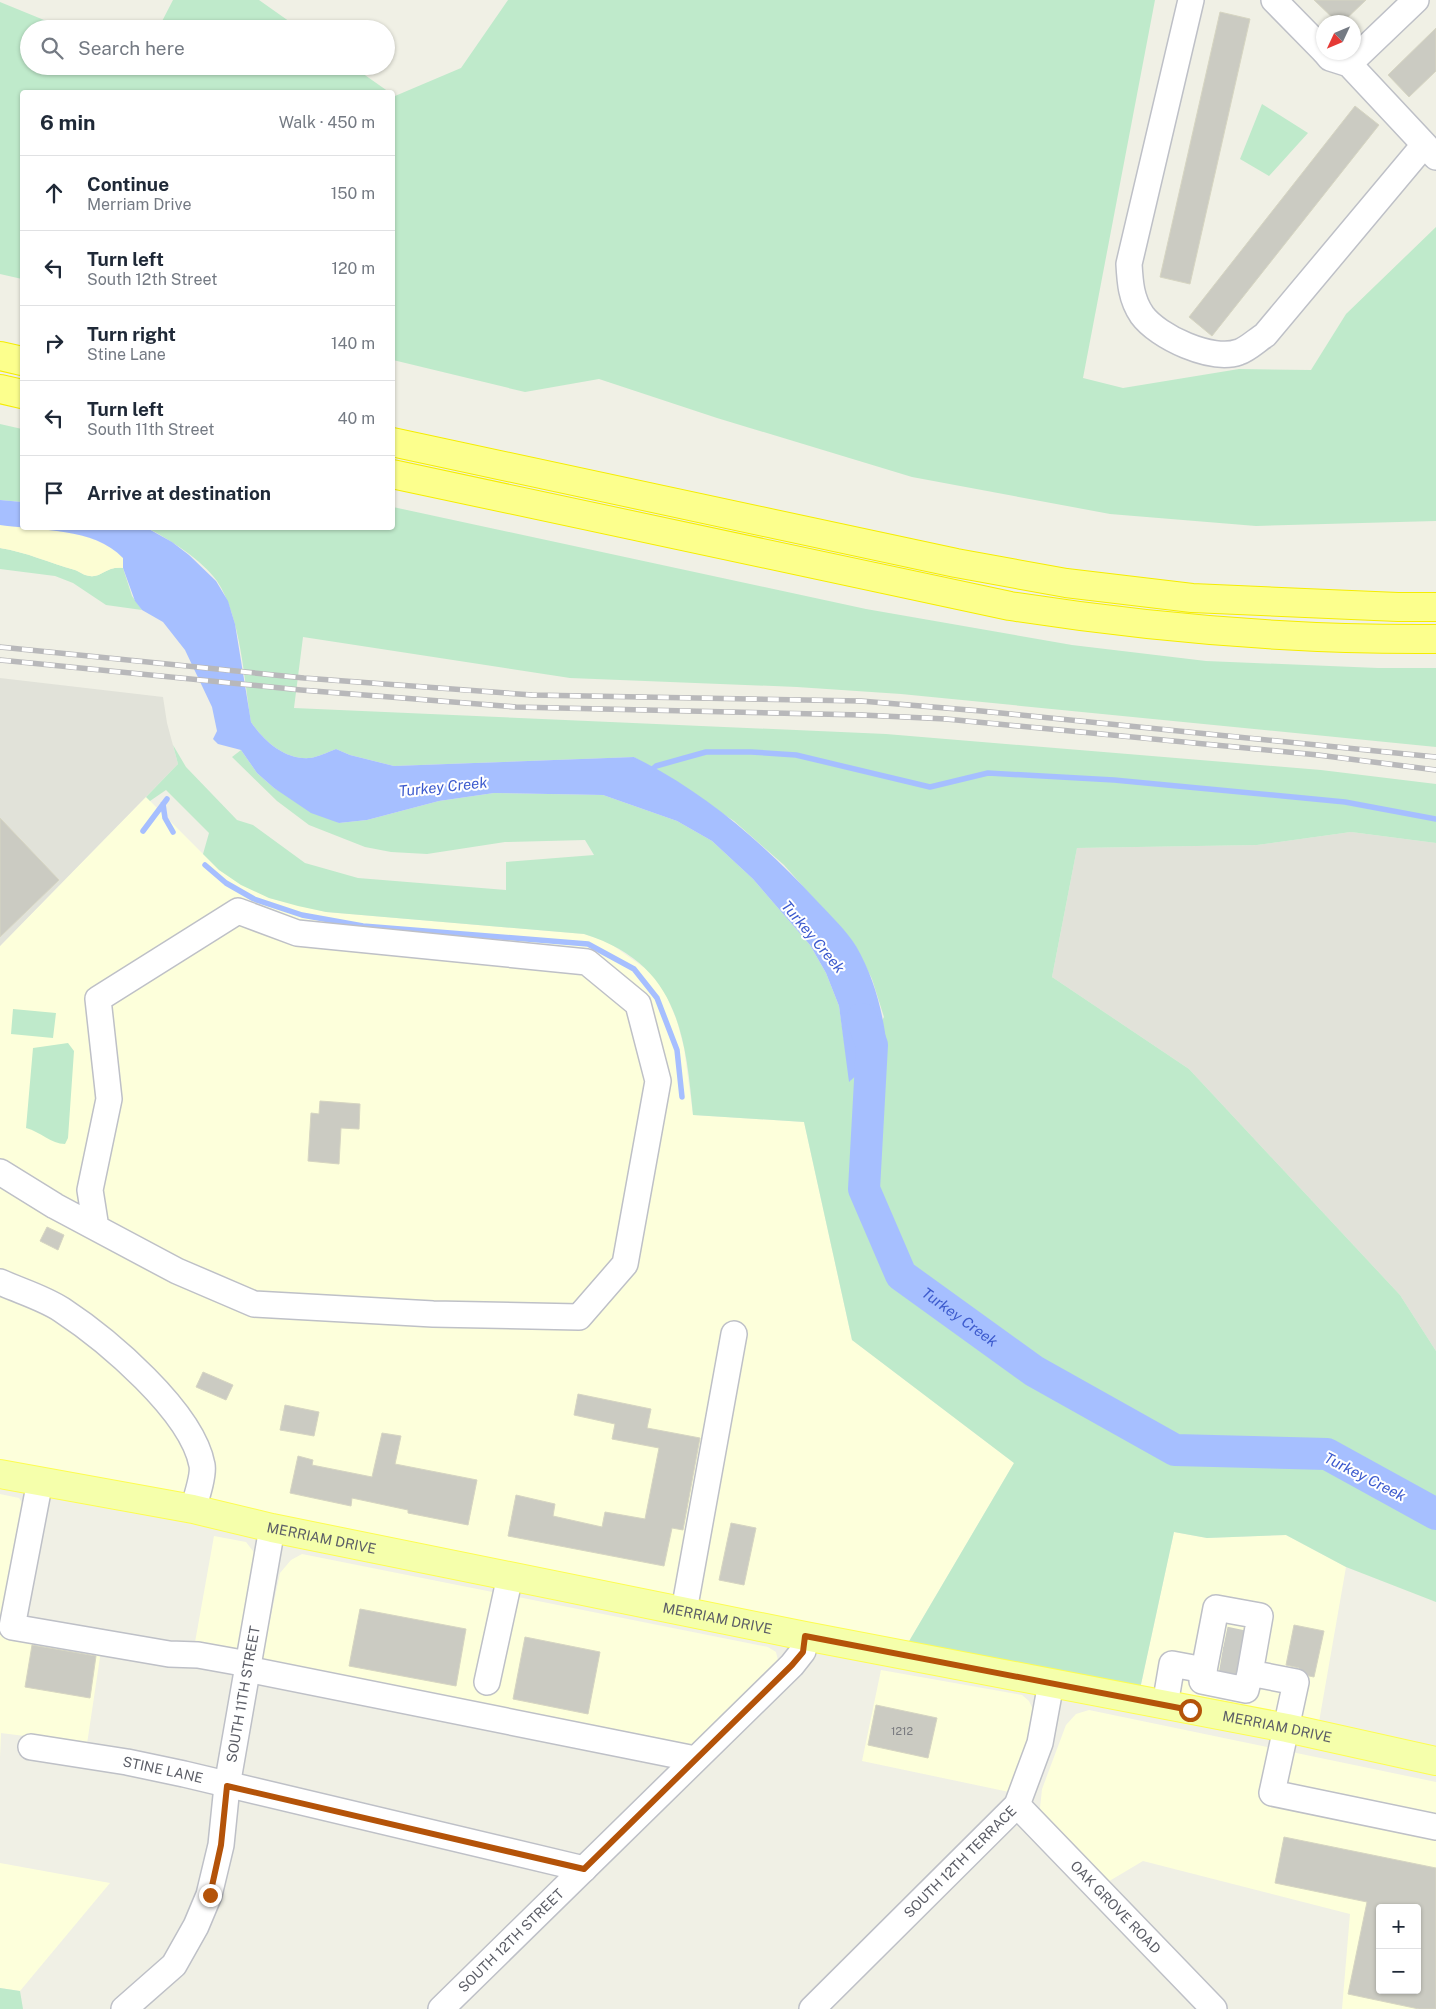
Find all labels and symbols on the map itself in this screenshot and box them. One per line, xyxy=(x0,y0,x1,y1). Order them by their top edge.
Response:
north arrow xyxy=(1316,15,1361,60)
water label: Turkey Creek xyxy=(398,773,489,800)
water label: Turkey Creek xyxy=(778,897,849,977)
water label: Turkey Creek xyxy=(919,1284,1002,1350)
water label: Turkey Creek xyxy=(1322,1449,1409,1505)
street label: MERRIAM DRIVE xyxy=(266,1519,378,1557)
street label: MERRIAM DRIVE xyxy=(661,1599,774,1637)
street label: SOUTH 11TH STREET xyxy=(223,1625,263,1764)
route start xyxy=(1179,1699,1202,1722)
street label: MERRIAM DRIVE xyxy=(1221,1708,1333,1746)
house number: 1212 xyxy=(891,1725,913,1737)
street label: STINE LANE xyxy=(121,1753,205,1786)
street label: SOUTH 12TH TERRACE xyxy=(901,1802,1020,1921)
street label: OAK GROVE ROAD xyxy=(1067,1857,1164,1957)
route end xyxy=(199,1884,222,1907)
street label: SOUTH 12TH STREET xyxy=(455,1885,567,1995)

